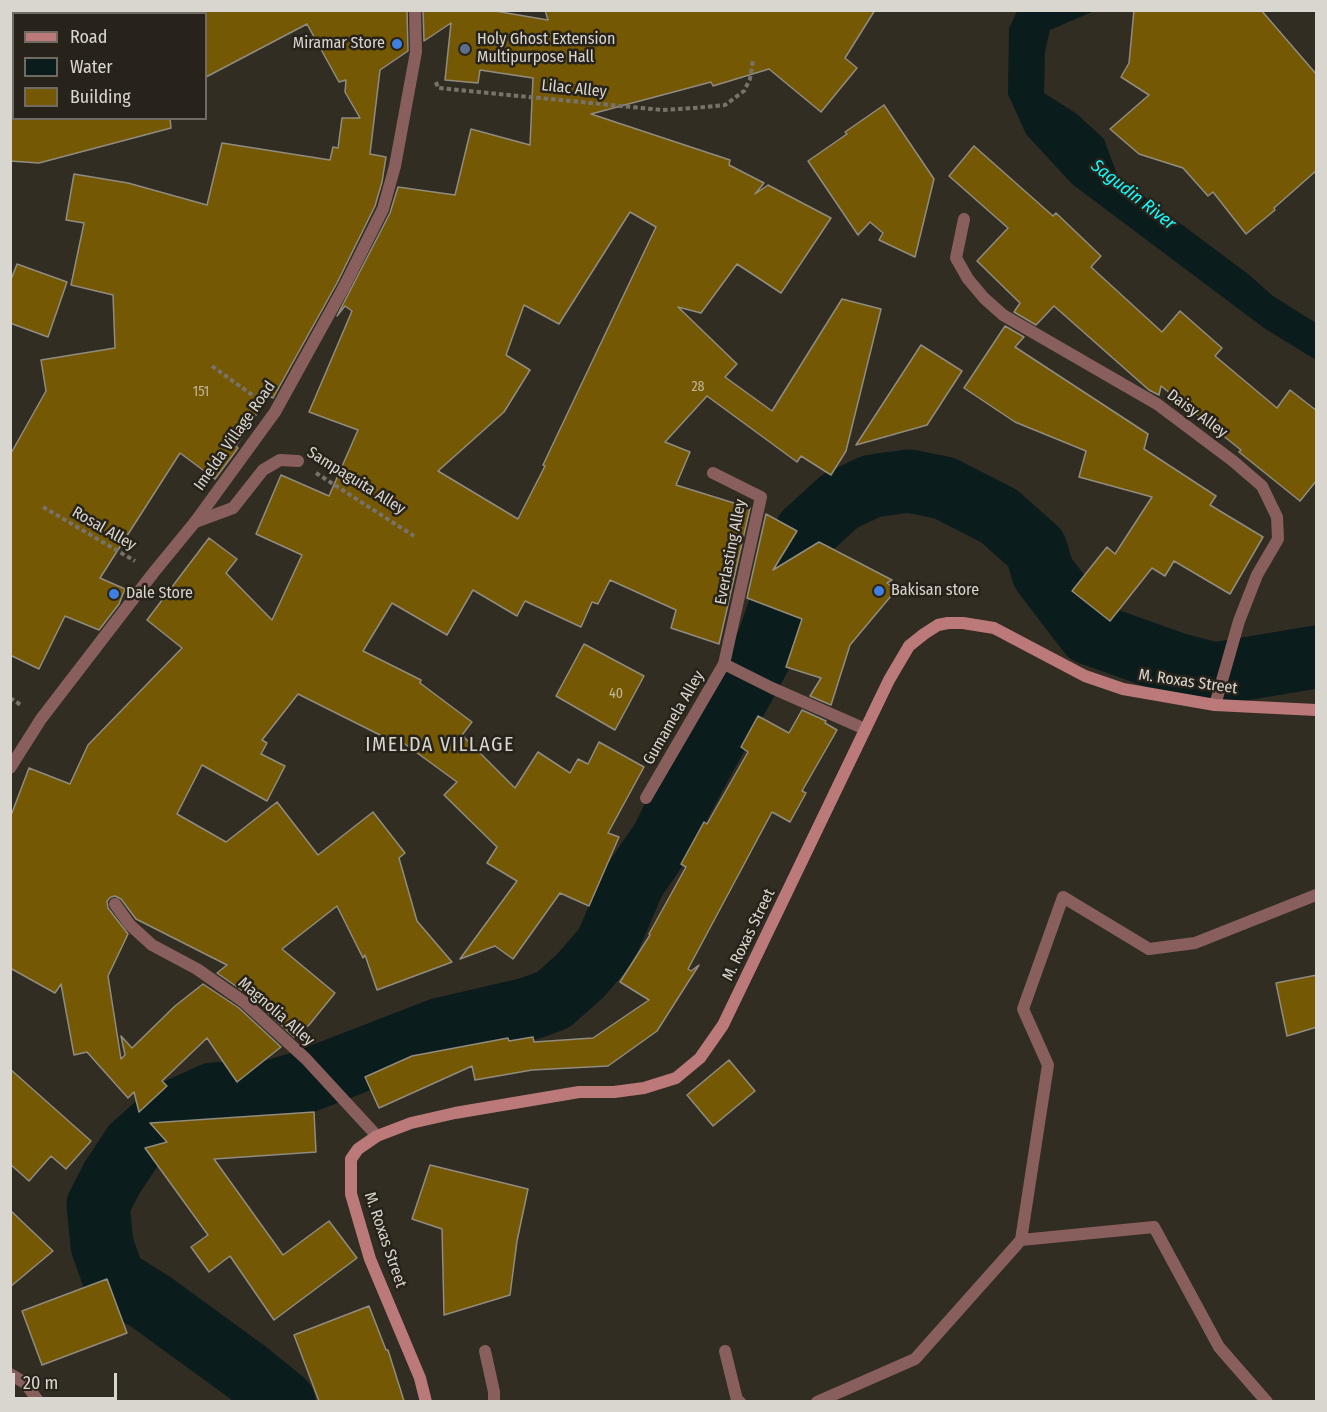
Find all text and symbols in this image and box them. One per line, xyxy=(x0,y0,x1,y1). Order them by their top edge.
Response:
legend xyxy=(12,12,207,120)
text: Road xyxy=(70,26,107,48)
place label: Holy Ghost Extension Multipurpose Hall xyxy=(477,30,615,68)
place label: Miramar Store xyxy=(293,34,385,54)
marker: Miramar Store xyxy=(390,37,404,51)
marker: Holy Ghost Extension Multipurpose Hall xyxy=(458,42,472,56)
text: Water xyxy=(70,56,113,78)
street label: Lilac Alley xyxy=(540,76,608,102)
text: Building xyxy=(70,86,131,108)
water label: Sagudin River xyxy=(1086,155,1180,235)
street label: Imelda Village Road xyxy=(190,378,280,494)
house number: 28 xyxy=(691,379,705,395)
house number: 151 xyxy=(193,384,209,400)
street label: Daisy Alley xyxy=(1163,386,1231,442)
street label: Sampaguita Alley xyxy=(303,443,409,519)
street label: Everlasting Alley xyxy=(711,498,751,606)
street label: Rosal Alley xyxy=(68,503,140,555)
place label: Bakisan store xyxy=(891,581,979,601)
place label: Dale Store xyxy=(126,584,193,604)
marker: Bakisan store xyxy=(872,584,886,598)
marker: Dale Store xyxy=(107,587,121,601)
street label: M. Roxas Street xyxy=(1137,666,1239,698)
street label: Gumamela Alley xyxy=(639,668,709,768)
house number: 40 xyxy=(609,686,623,702)
district label: IMELDA VILLAGE xyxy=(365,733,515,757)
street label: M. Roxas Street xyxy=(719,886,779,984)
street label: Magnolia Alley xyxy=(234,974,318,1050)
street label: M. Roxas Street xyxy=(360,1190,410,1290)
scale bar xyxy=(15,1361,120,1399)
text: 20 m xyxy=(23,1372,58,1394)

